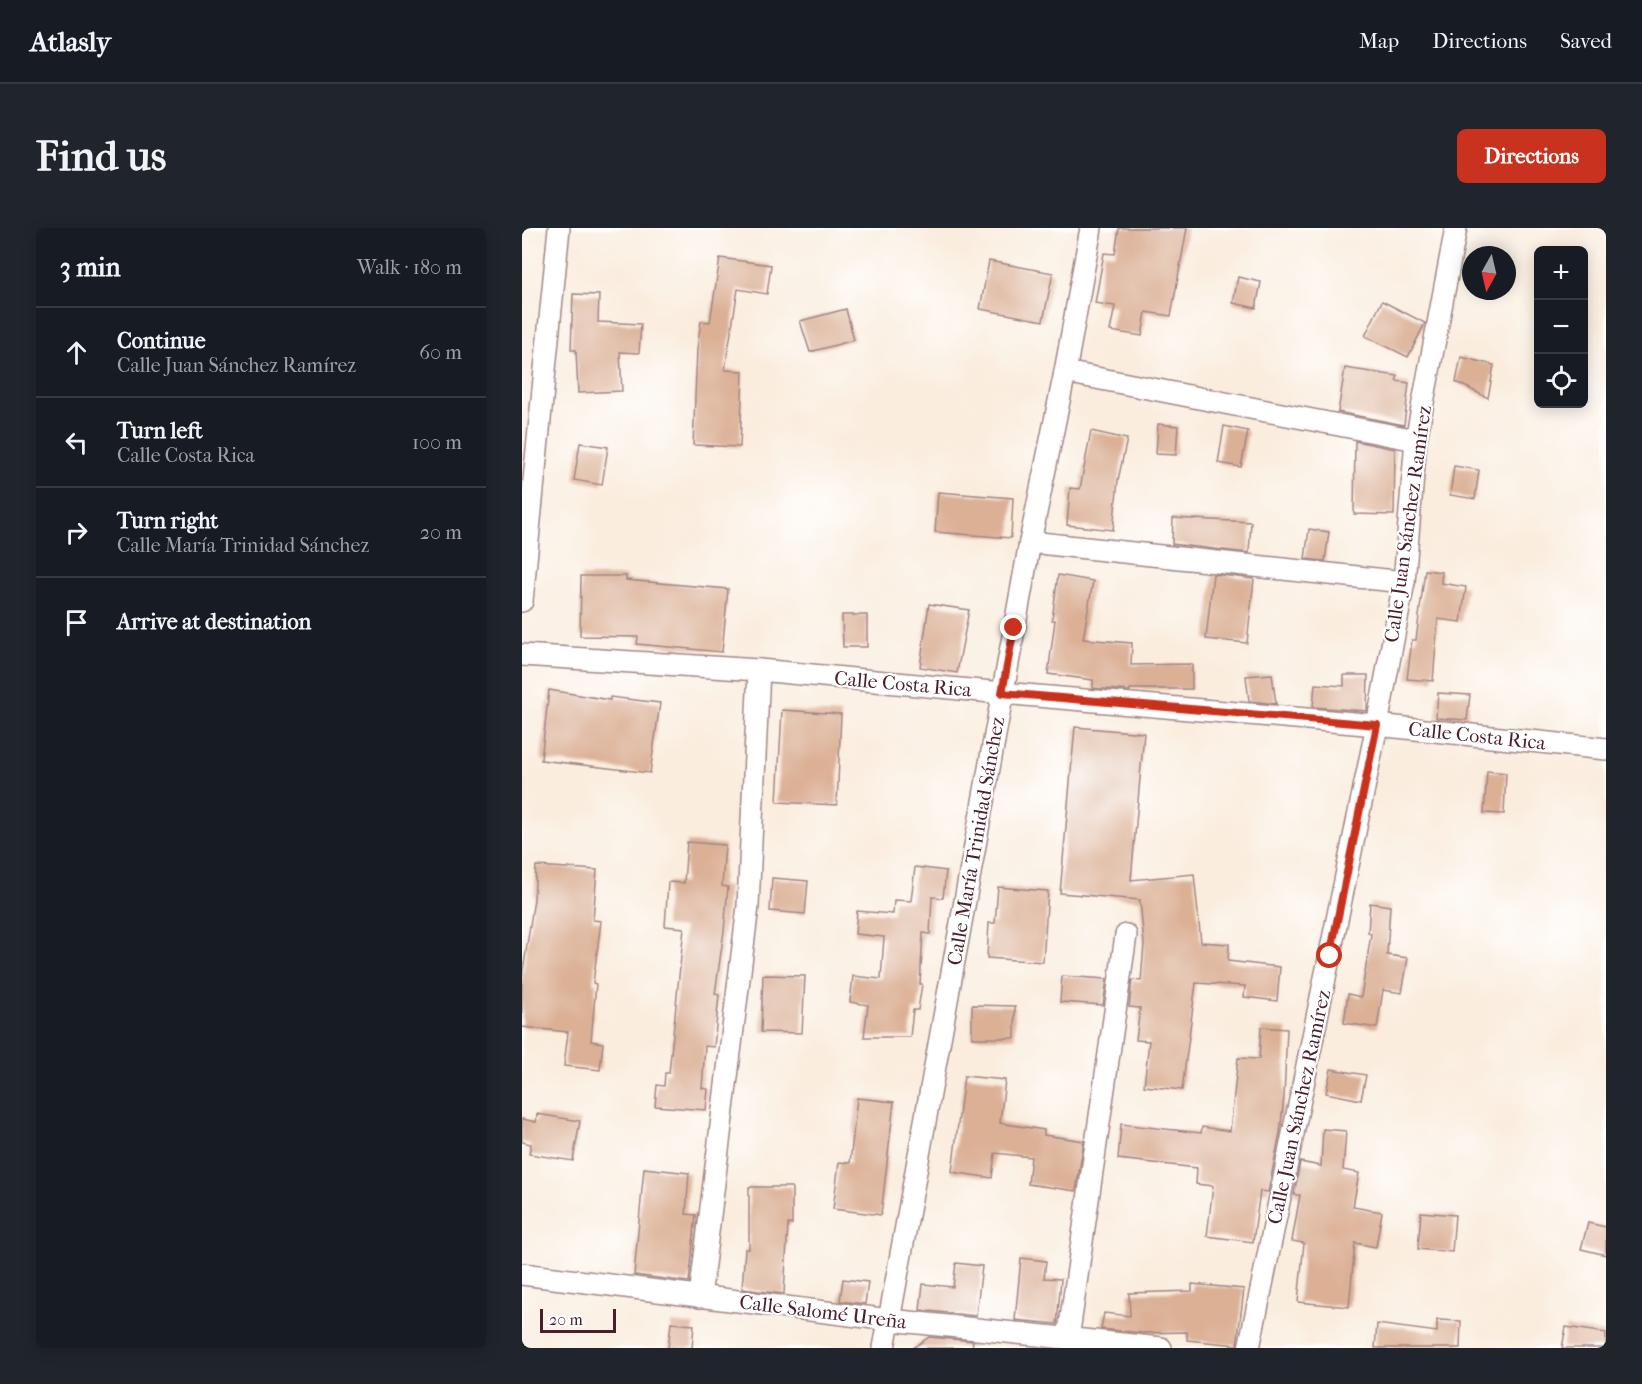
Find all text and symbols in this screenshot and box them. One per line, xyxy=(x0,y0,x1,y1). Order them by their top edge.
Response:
text: Atlasly xyxy=(30,25,111,58)
text: Map xyxy=(1359,29,1399,53)
text: Directions xyxy=(1432,29,1527,53)
text: Saved xyxy=(1560,29,1612,53)
button: Directions xyxy=(1457,129,1606,183)
text: Find us xyxy=(36,132,166,181)
north arrow xyxy=(1462,246,1516,300)
map controls xyxy=(1534,246,1588,408)
button: + xyxy=(1534,246,1588,300)
text: 3 min xyxy=(60,252,121,283)
text: Walk · 180 m xyxy=(357,256,462,279)
button: − xyxy=(1534,300,1588,354)
text: Continue xyxy=(117,328,206,354)
icon: ahead xyxy=(60,336,93,369)
text: 60 m xyxy=(419,341,462,364)
text: Calle Juan Sánchez Ramírez xyxy=(117,354,356,377)
button: locate xyxy=(1534,354,1588,408)
street label: Calle Juan Sánchez Ramírez xyxy=(1380,404,1436,644)
text: Turn left xyxy=(117,418,203,444)
icon: left xyxy=(60,426,93,459)
text: 100 m xyxy=(412,431,462,454)
text: Calle Costa Rica xyxy=(117,444,255,467)
text: Turn right xyxy=(117,508,218,534)
icon: right xyxy=(60,516,93,549)
text: 20 m xyxy=(420,521,462,544)
text: Calle María Trinidad Sánchez xyxy=(117,534,369,557)
icon: arrive xyxy=(60,606,93,639)
text: Arrive at destination xyxy=(117,609,311,635)
route end xyxy=(1000,614,1026,640)
street label: Calle Costa Rica xyxy=(833,667,973,702)
street label: Calle María Trinidad Sánchez xyxy=(943,715,1009,967)
street label: Calle Costa Rica xyxy=(1407,717,1547,755)
route start xyxy=(1316,942,1342,968)
street label: Calle Juan Sánchez Ramírez xyxy=(1263,987,1335,1226)
street label: Calle Salomé Ureña xyxy=(738,1290,909,1334)
scale bar xyxy=(540,1306,616,1334)
text: 20 m xyxy=(549,1310,583,1329)

